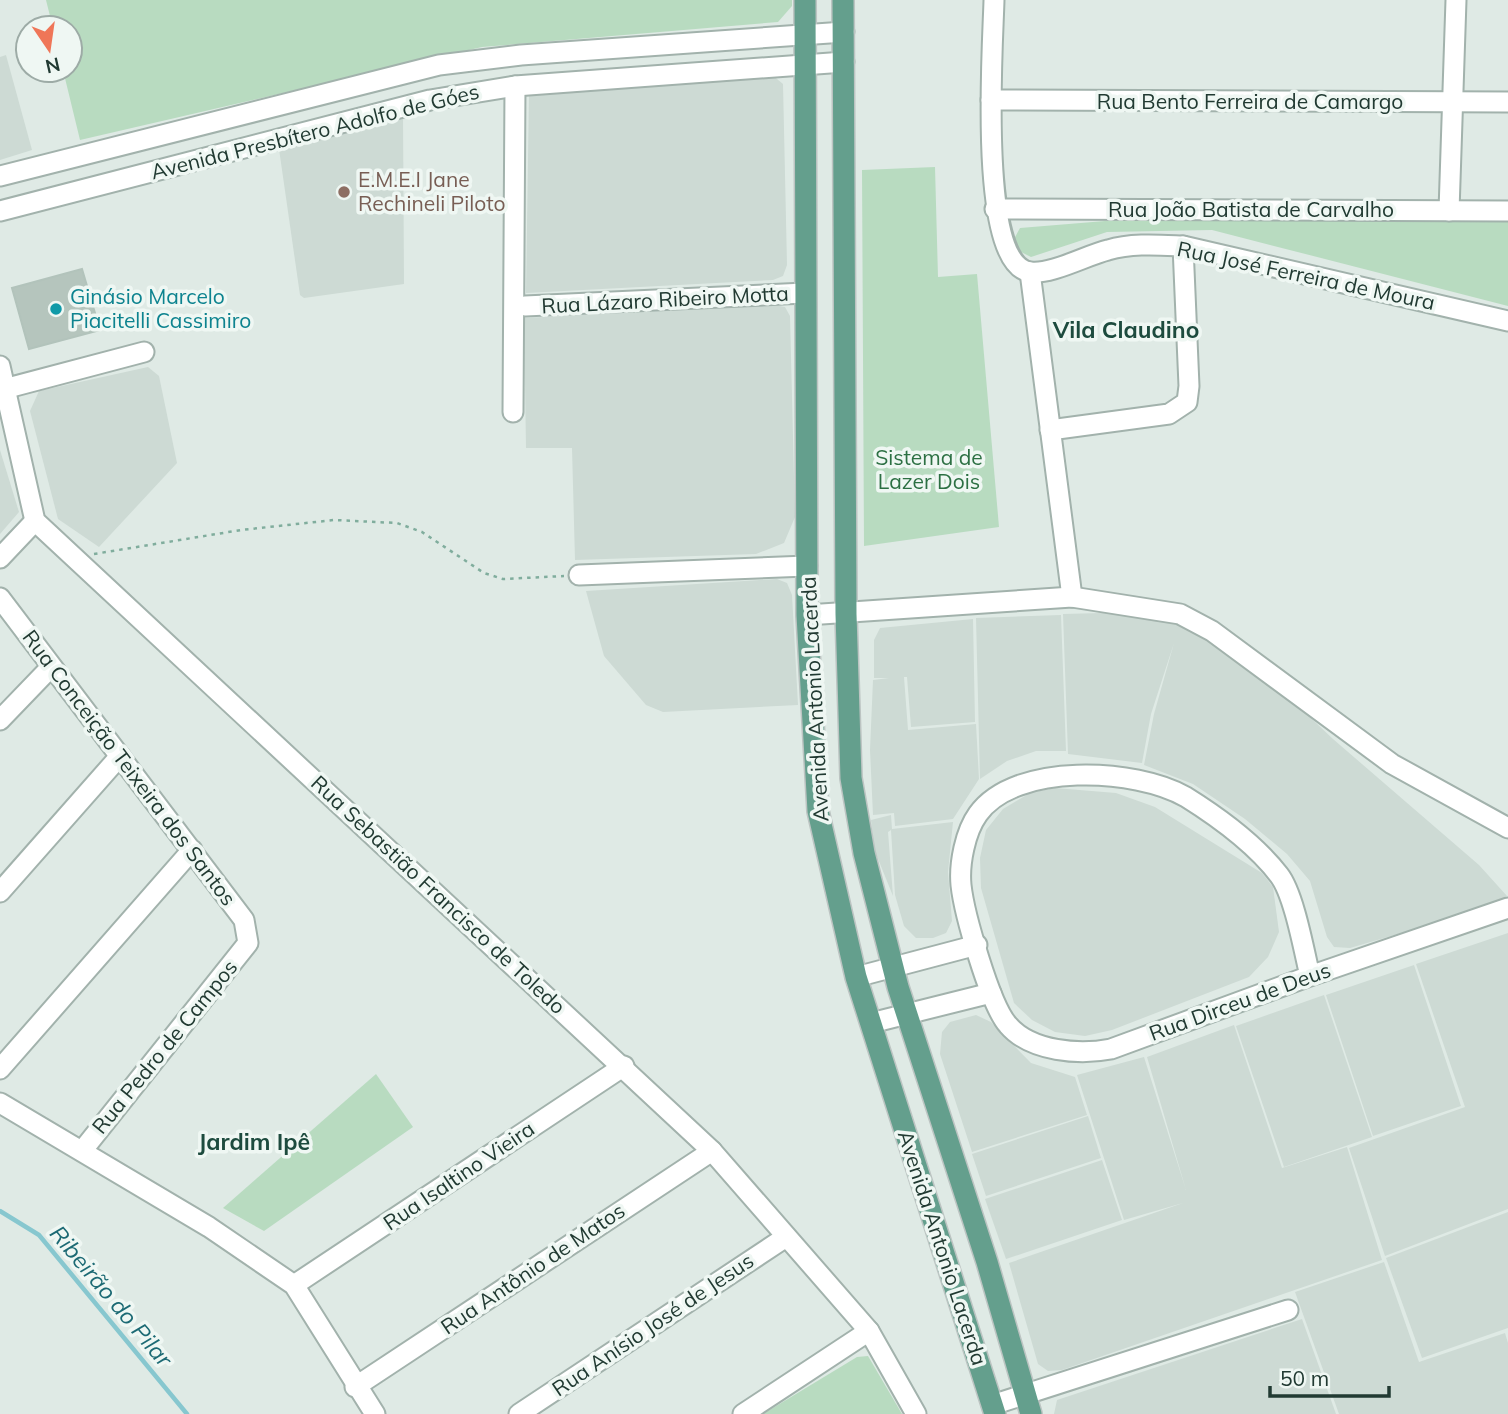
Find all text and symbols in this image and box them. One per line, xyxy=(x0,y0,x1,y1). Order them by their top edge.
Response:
north arrow xyxy=(14,14,84,84)
text: N xyxy=(43,52,63,79)
street label: Avenida Presbítero Adolfo de Góes xyxy=(148,78,481,184)
street label: Rua Bento Ferreira de Camargo xyxy=(1097,88,1403,114)
place label: E.M.E.I Jane Rechineli Piloto xyxy=(358,166,505,216)
marker: E.M.E.I Jane Rechineli Piloto xyxy=(336,184,352,200)
street label: Rua João Batista de Carvalho xyxy=(1108,196,1394,222)
street label: Rua José Ferreira de Moura xyxy=(1175,235,1437,315)
street label: Rua Lázaro Ribeiro Motta xyxy=(541,280,789,318)
place label: Ginásio Marcelo Piacitelli Cassimiro xyxy=(70,283,251,333)
marker: Ginásio Marcelo Piacitelli Cassimiro xyxy=(48,301,64,317)
district label: Vila Claudino xyxy=(1052,315,1199,344)
park label: Sistema de Lazer Dois xyxy=(875,444,983,494)
street label: Avenida Antonio Lacerda xyxy=(795,576,833,822)
street label: Rua Conceição Teixeira dos Santos xyxy=(18,624,242,910)
street label: Rua Sebastião Francisco de Toledo xyxy=(306,769,571,1019)
street label: Rua Pedro de Campos xyxy=(86,954,242,1139)
street label: Rua Dirceu de Deus xyxy=(1145,956,1334,1046)
street label: Rua Isaltino Vieira xyxy=(378,1115,539,1235)
district label: Jardim Ipê xyxy=(198,1127,310,1156)
street label: Avenida Antonio Lacerda xyxy=(893,1127,993,1368)
street label: Rua Antônio de Matos xyxy=(436,1197,629,1339)
water label: Ribeirão do Pilar xyxy=(44,1219,180,1373)
street label: Rua Anísio José de Jesus xyxy=(547,1247,758,1401)
scale bar xyxy=(1270,1354,1389,1398)
text: 50 m xyxy=(1280,1365,1329,1391)

